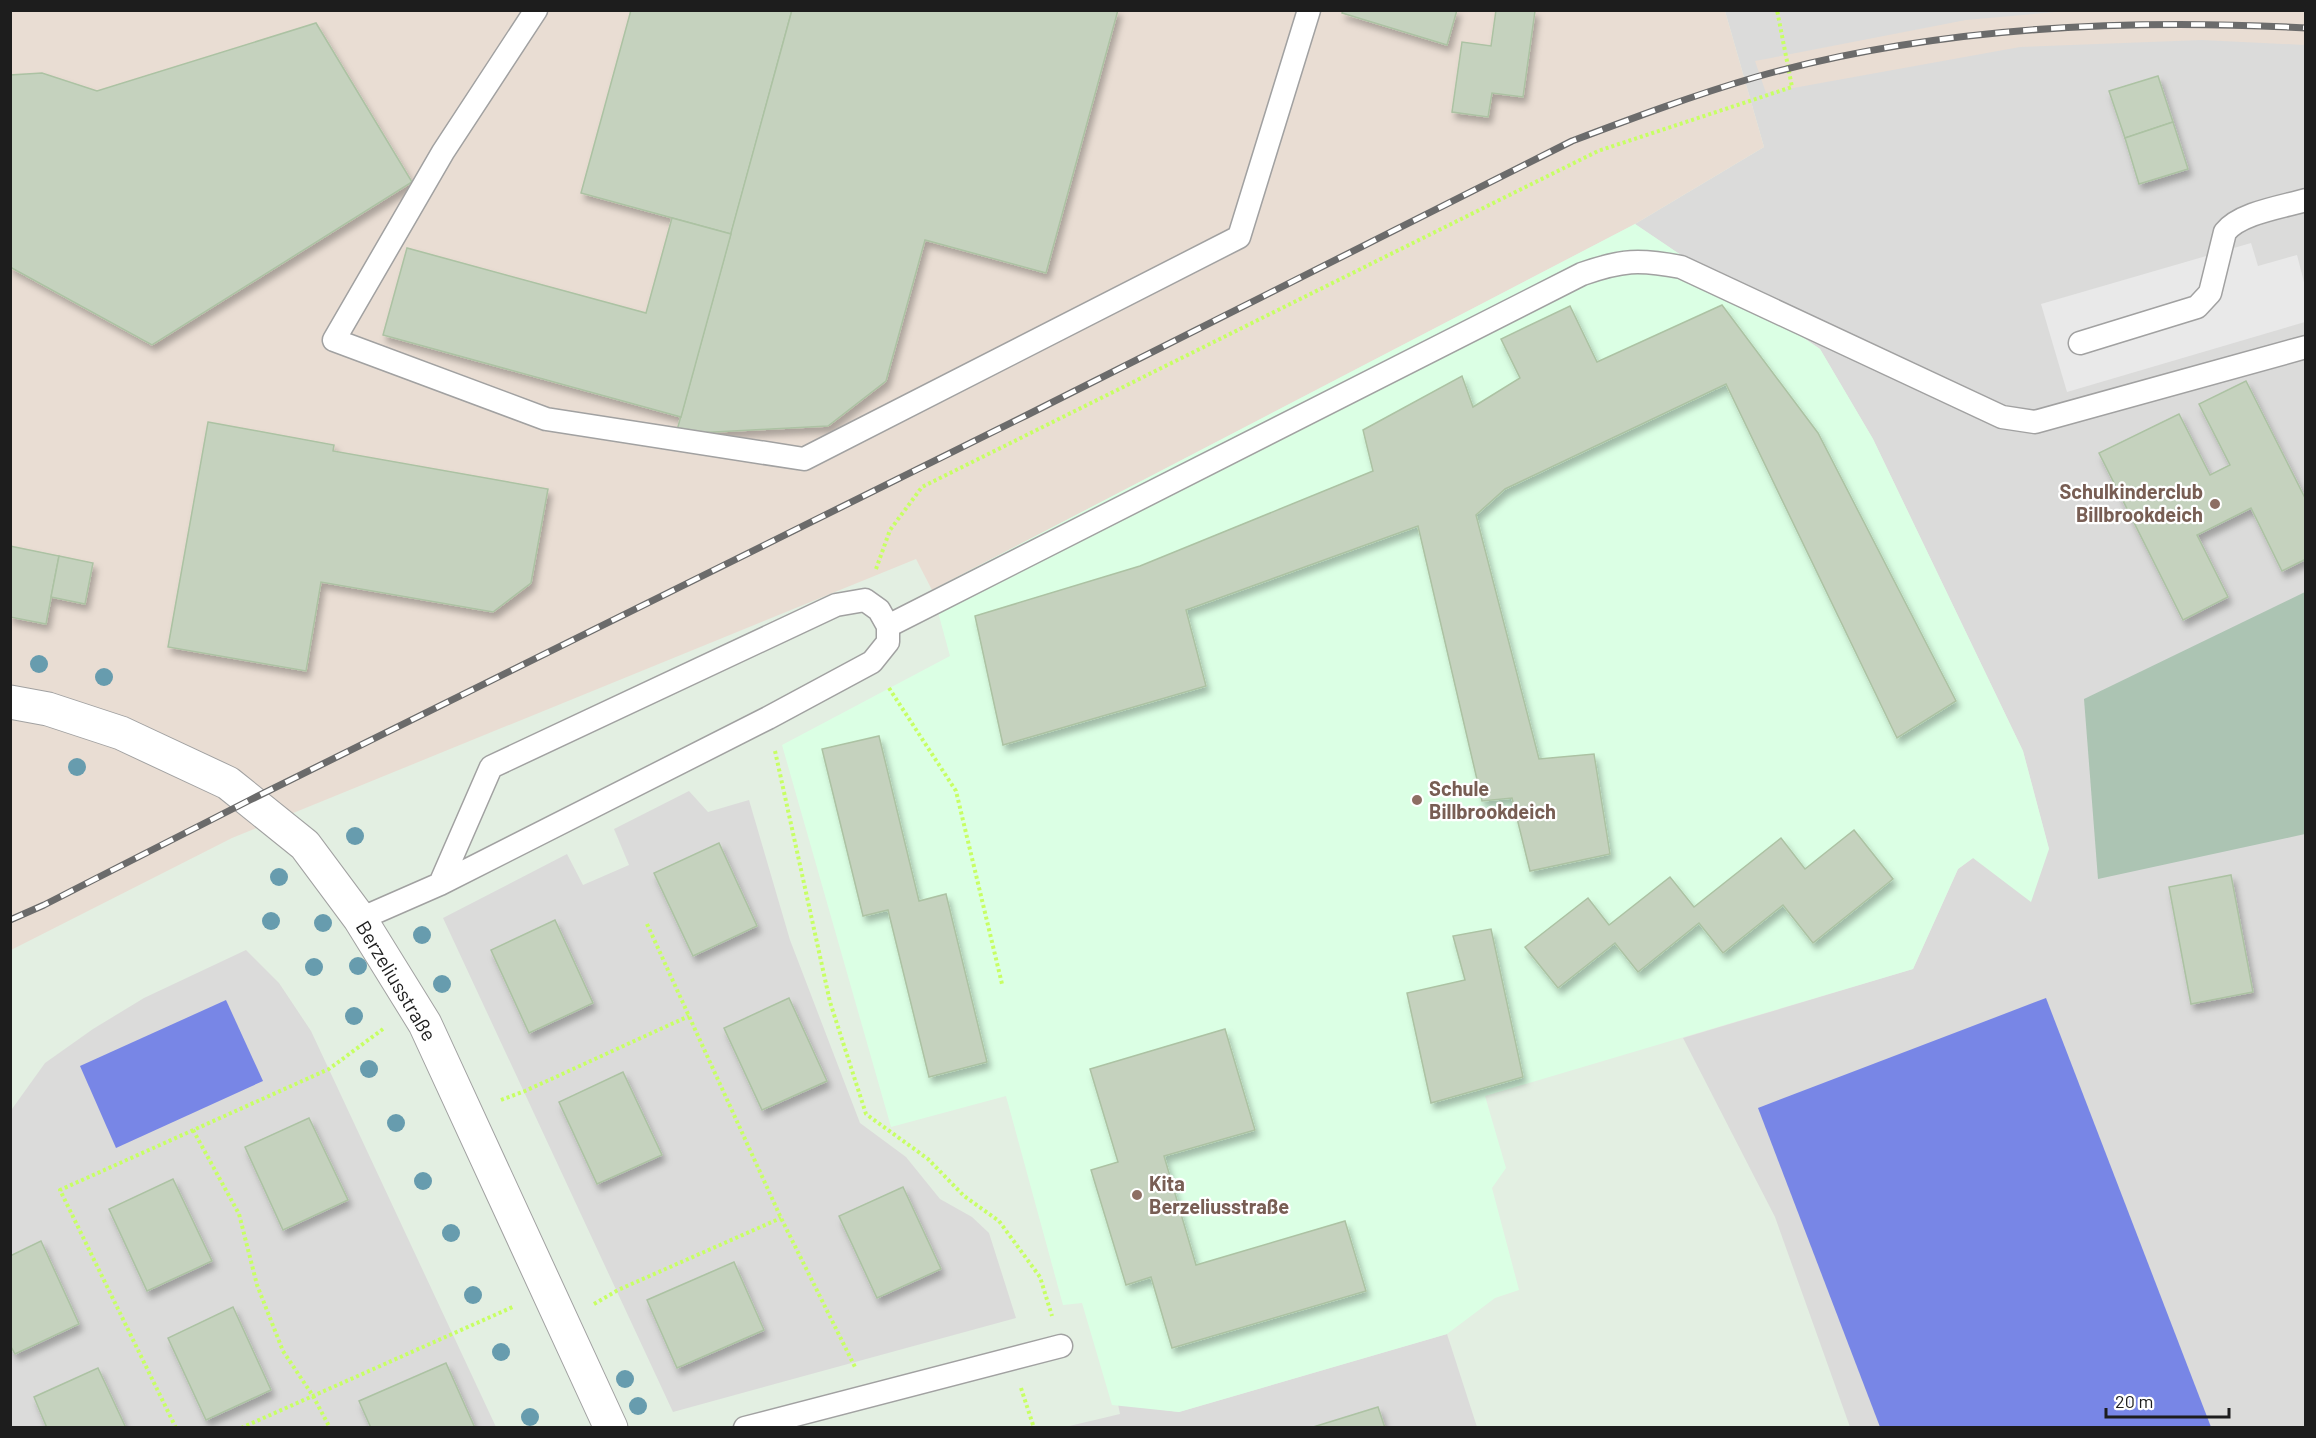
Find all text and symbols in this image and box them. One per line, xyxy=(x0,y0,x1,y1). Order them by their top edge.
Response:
place label: Schulkinderclub Billbrookdeich xyxy=(2059,479,2203,526)
marker: Schulkinderclub Billbrookdeich xyxy=(2208,497,2222,511)
place label: Schule Billbrookdeich xyxy=(1429,776,1556,823)
marker: Schule Billbrookdeich xyxy=(1410,793,1424,807)
street label: Berzeliusstraße xyxy=(352,916,442,1045)
place label: Kita Berzeliusstraße xyxy=(1149,1171,1289,1218)
marker: Kita Berzeliusstraße xyxy=(1130,1188,1144,1202)
scale bar xyxy=(2106,1381,2229,1419)
text: 20 m xyxy=(2115,1390,2153,1412)

